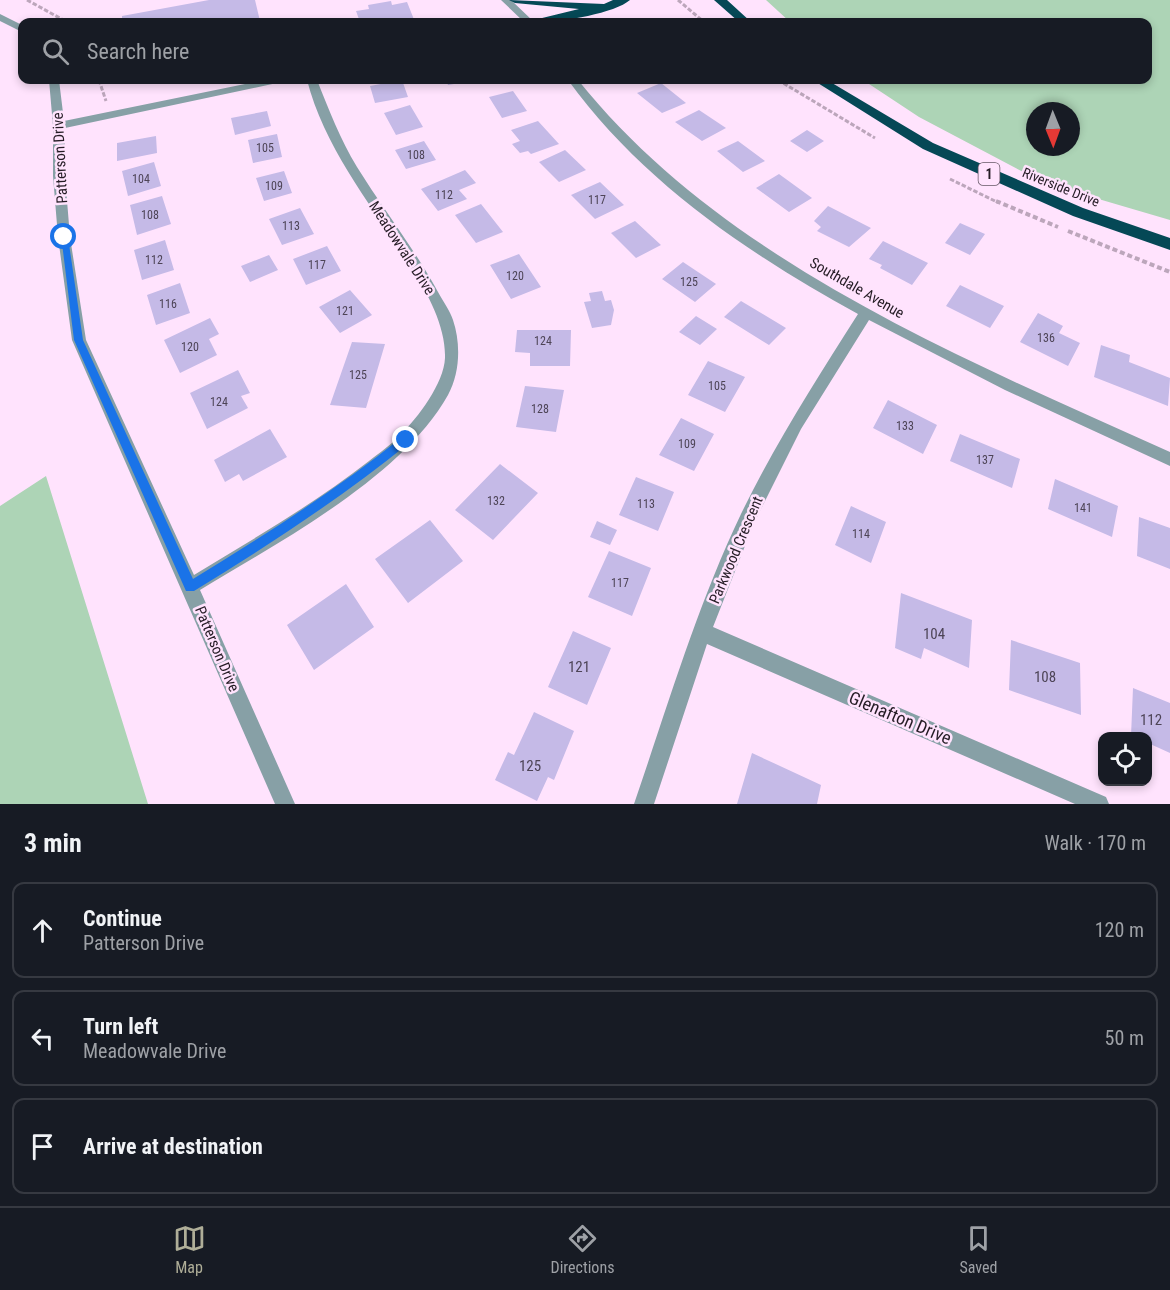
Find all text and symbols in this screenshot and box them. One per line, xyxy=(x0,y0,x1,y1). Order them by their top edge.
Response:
search box xyxy=(18,18,1152,84)
icon: search xyxy=(39,35,72,68)
text: Search here xyxy=(87,39,189,64)
north arrow xyxy=(1026,102,1080,156)
street label: Patterson Drive xyxy=(49,112,71,204)
house number: 105 xyxy=(256,141,274,155)
house number: 108 xyxy=(407,148,425,162)
road number: 1 xyxy=(978,163,1000,185)
street label: Riverside Drive xyxy=(1020,164,1102,210)
house number: 104 xyxy=(132,172,150,186)
house number: 109 xyxy=(265,179,283,193)
house number: 112 xyxy=(435,188,453,202)
house number: 117 xyxy=(588,193,606,207)
street label: Meadowvale Drive xyxy=(365,198,439,298)
house number: 108 xyxy=(141,208,159,222)
house number: 113 xyxy=(282,219,300,233)
route start xyxy=(50,223,76,249)
house number: 112 xyxy=(145,253,163,267)
street label: Southdale Avenue xyxy=(807,254,907,322)
house number: 117 xyxy=(308,258,326,272)
house number: 120 xyxy=(506,269,524,283)
house number: 125 xyxy=(680,275,698,289)
house number: 116 xyxy=(159,297,177,311)
house number: 121 xyxy=(336,304,354,318)
house number: 136 xyxy=(1037,331,1055,345)
house number: 124 xyxy=(534,334,552,348)
house number: 120 xyxy=(181,340,199,354)
house number: 125 xyxy=(349,368,367,382)
house number: 105 xyxy=(708,379,726,393)
house number: 124 xyxy=(210,395,228,409)
house number: 128 xyxy=(531,402,549,416)
house number: 133 xyxy=(896,419,914,433)
route end xyxy=(392,426,418,452)
house number: 109 xyxy=(678,437,696,451)
house number: 137 xyxy=(976,453,994,467)
house number: 132 xyxy=(487,494,505,508)
street label: Parkwood Crescent xyxy=(705,494,767,606)
house number: 113 xyxy=(637,497,655,511)
house number: 141 xyxy=(1074,501,1092,515)
house number: 114 xyxy=(852,527,870,541)
house number: 117 xyxy=(611,576,629,590)
street label: Patterson Drive xyxy=(191,604,243,694)
house number: 104 xyxy=(923,625,945,643)
house number: 121 xyxy=(568,658,590,676)
house number: 108 xyxy=(1034,668,1056,686)
street label: Glenafton Drive xyxy=(846,687,955,749)
house number: 112 xyxy=(1140,711,1162,729)
map controls xyxy=(1098,732,1152,786)
button: locate xyxy=(1098,732,1152,786)
house number: 125 xyxy=(519,757,541,775)
text: 3 min xyxy=(24,828,82,858)
text: Walk · 170 m xyxy=(1045,831,1146,855)
text: Continue xyxy=(83,906,162,931)
icon: ahead xyxy=(26,914,59,947)
text: 120 m xyxy=(1095,918,1144,942)
text: Patterson Drive xyxy=(83,931,204,955)
text: Turn left xyxy=(83,1014,158,1039)
icon: left xyxy=(26,1022,59,1055)
text: 50 m xyxy=(1105,1026,1144,1050)
text: Meadowvale Drive xyxy=(83,1039,226,1063)
icon: arrive xyxy=(26,1130,59,1163)
text: Arrive at destination xyxy=(83,1134,263,1159)
tab: Map xyxy=(173,1222,206,1277)
tab: Directions xyxy=(551,1222,614,1277)
tab: Saved xyxy=(959,1222,997,1277)

